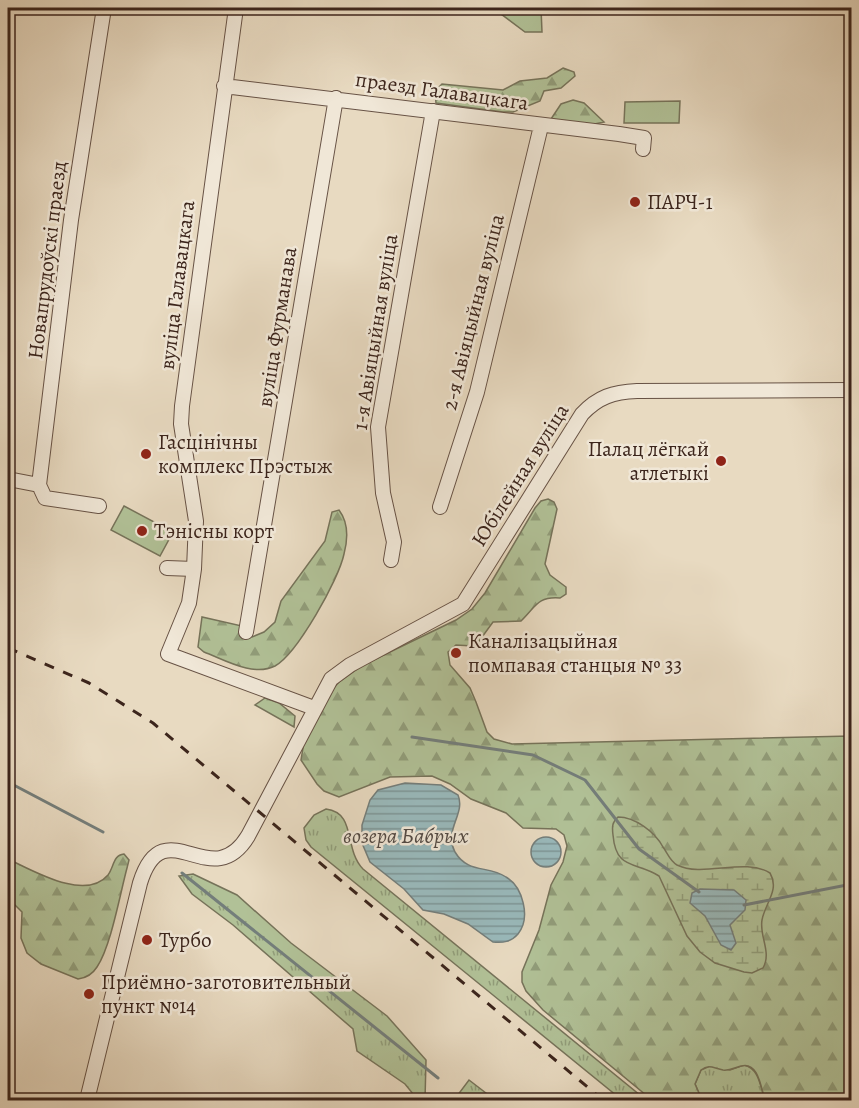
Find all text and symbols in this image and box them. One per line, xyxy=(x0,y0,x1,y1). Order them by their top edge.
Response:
street label: праезд Галавацкага xyxy=(354,65,531,117)
street label: Новапрудоўскі праезд xyxy=(21,159,73,361)
place label: ПАРЧ-1 xyxy=(647,188,713,216)
marker: ПАРЧ-1 xyxy=(628,195,642,209)
street label: вуліца Галавацкага xyxy=(153,199,201,371)
street label: 2-я Авіяцыйная вуліца xyxy=(435,211,511,413)
street label: 1-я Авіяцыйная вуліца xyxy=(346,232,404,432)
street label: вуліца Фурманава xyxy=(250,244,304,409)
street label: Юбілейная вуліца xyxy=(465,398,575,552)
place label: Гасцінічны комплекс Прэстыж xyxy=(158,428,333,480)
place label: Палац лёгкай атлетыкі xyxy=(588,435,709,487)
marker: Гасцінічны комплекс Прэстыж xyxy=(139,447,153,461)
marker: Палац лёгкай атлетыкі xyxy=(714,454,728,468)
place label: Тэнісны корт xyxy=(154,517,274,545)
marker: Тэнісны корт xyxy=(135,524,149,538)
place label: Каналізацыйная помпавая станцыя № 33 xyxy=(468,627,682,679)
marker: Каналізацыйная помпавая станцыя № 33 xyxy=(449,646,463,660)
water label: возера Бабрых xyxy=(343,821,469,851)
place label: Турбо xyxy=(159,926,212,954)
marker: Турбо xyxy=(140,933,154,947)
place label: Приёмно-заготовительный пункт №14 xyxy=(101,968,351,1020)
marker: Приёмно-заготовительный пункт №14 xyxy=(82,987,96,1001)

